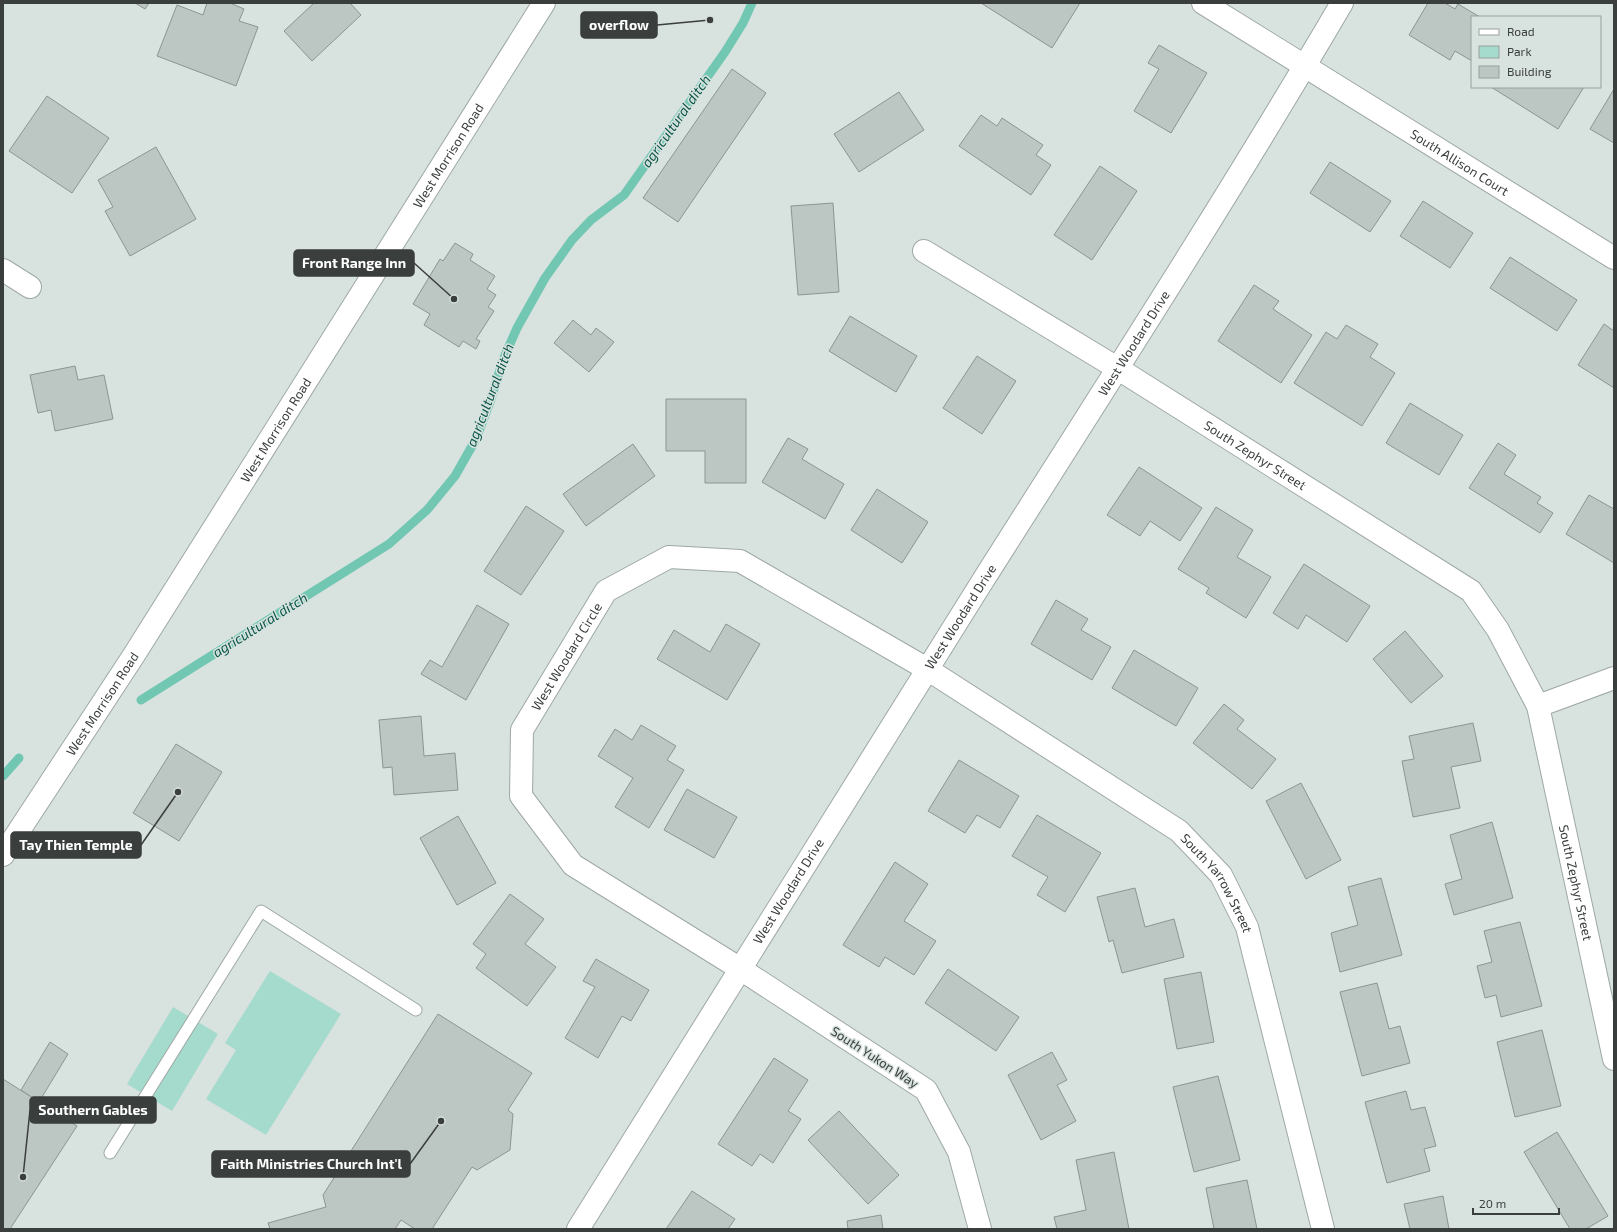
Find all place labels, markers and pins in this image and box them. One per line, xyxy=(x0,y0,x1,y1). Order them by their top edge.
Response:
callout: overflow xyxy=(581,12,657,38)
callout: Front Range Inn xyxy=(294,250,414,276)
callout: Tay Thien Temple xyxy=(11,832,141,858)
callout: Southern Gables xyxy=(30,1097,156,1123)
callout: Faith Ministries Church Int'l xyxy=(212,1151,410,1177)

